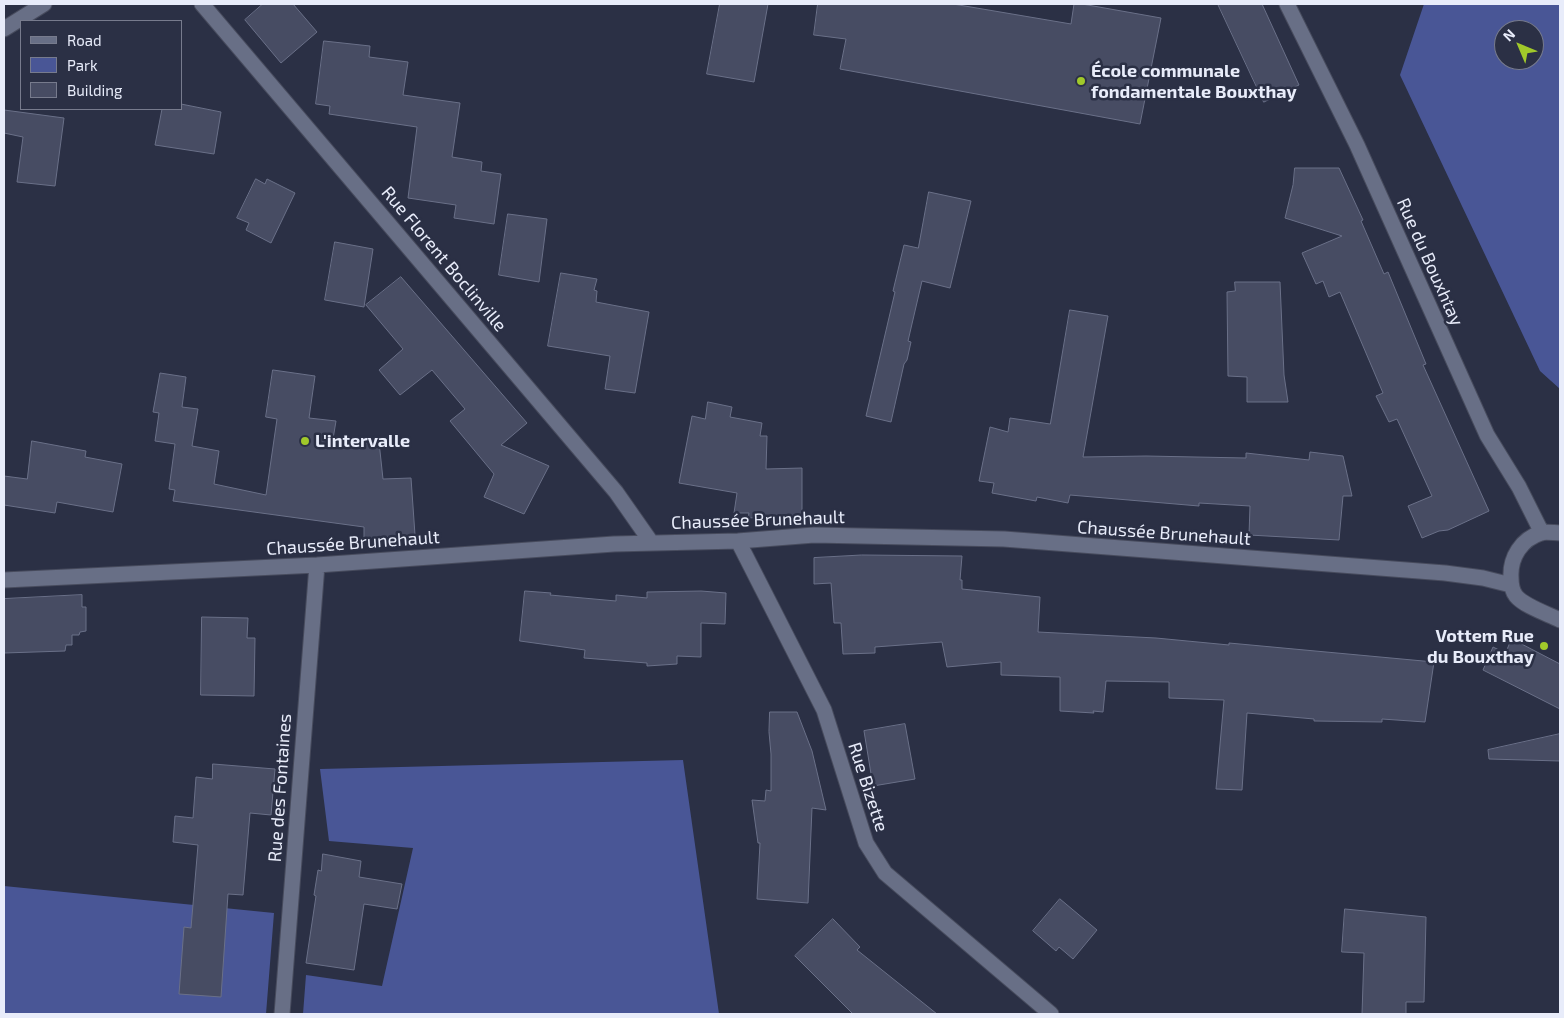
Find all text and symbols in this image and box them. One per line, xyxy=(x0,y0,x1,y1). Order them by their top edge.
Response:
legend xyxy=(20,20,182,110)
north arrow xyxy=(1494,20,1544,70)
text: N xyxy=(1499,25,1518,44)
text: Road xyxy=(67,31,102,49)
text: Park xyxy=(67,56,98,74)
place label: École communale fondamentale Bouxthay xyxy=(1091,60,1297,102)
marker: École communale fondamentale Bouxthay xyxy=(1075,75,1087,87)
text: Building xyxy=(67,81,122,99)
street label: Rue Florent Boclinville xyxy=(377,182,511,336)
street label: Rue du Bouxhtay xyxy=(1392,195,1468,329)
place label: L'intervalle xyxy=(315,430,410,452)
marker: L'intervalle xyxy=(299,435,311,447)
street label: Chaussée Brunehault xyxy=(671,506,845,534)
street label: Chaussée Brunehault xyxy=(1076,516,1252,550)
street label: Chaussée Brunehault xyxy=(265,526,441,560)
place label: Vottem Rue du Bouxthay xyxy=(1427,625,1534,668)
marker: Vottem Rue du Bouxthay xyxy=(1538,640,1550,652)
street label: Rue des Fontaines xyxy=(264,713,296,863)
street label: Rue Bizette xyxy=(843,739,893,835)

